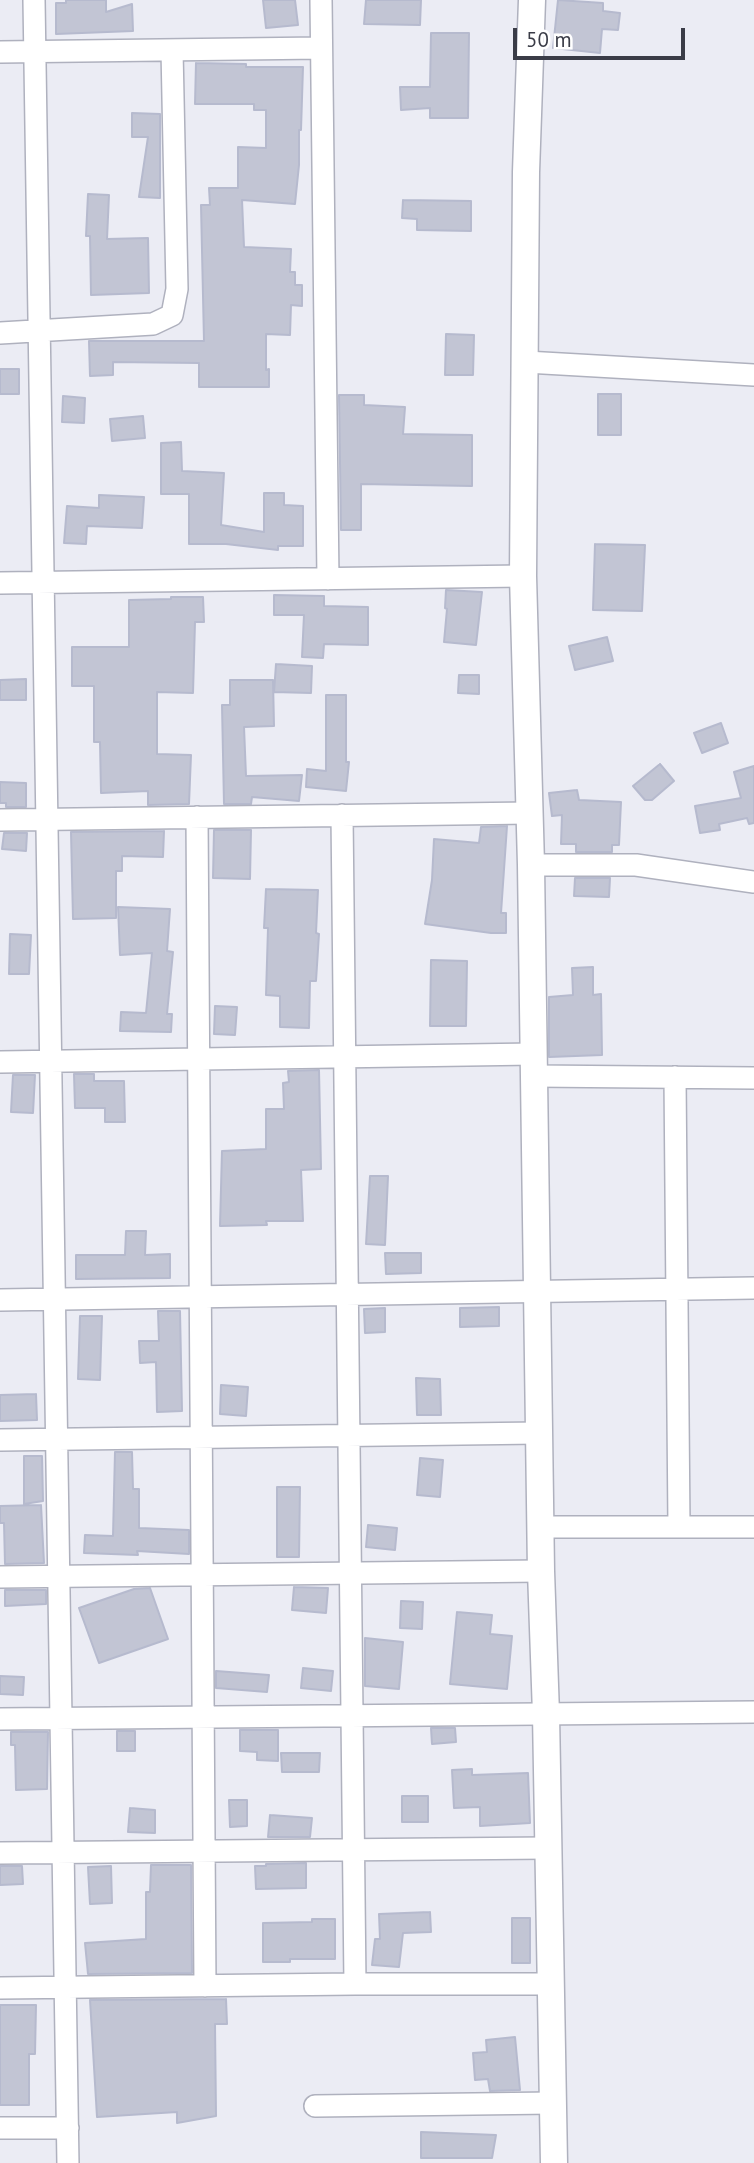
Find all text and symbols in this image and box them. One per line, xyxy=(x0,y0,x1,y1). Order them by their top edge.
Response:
scale bar xyxy=(516,14,688,58)
text: 50 m xyxy=(526,26,572,53)

